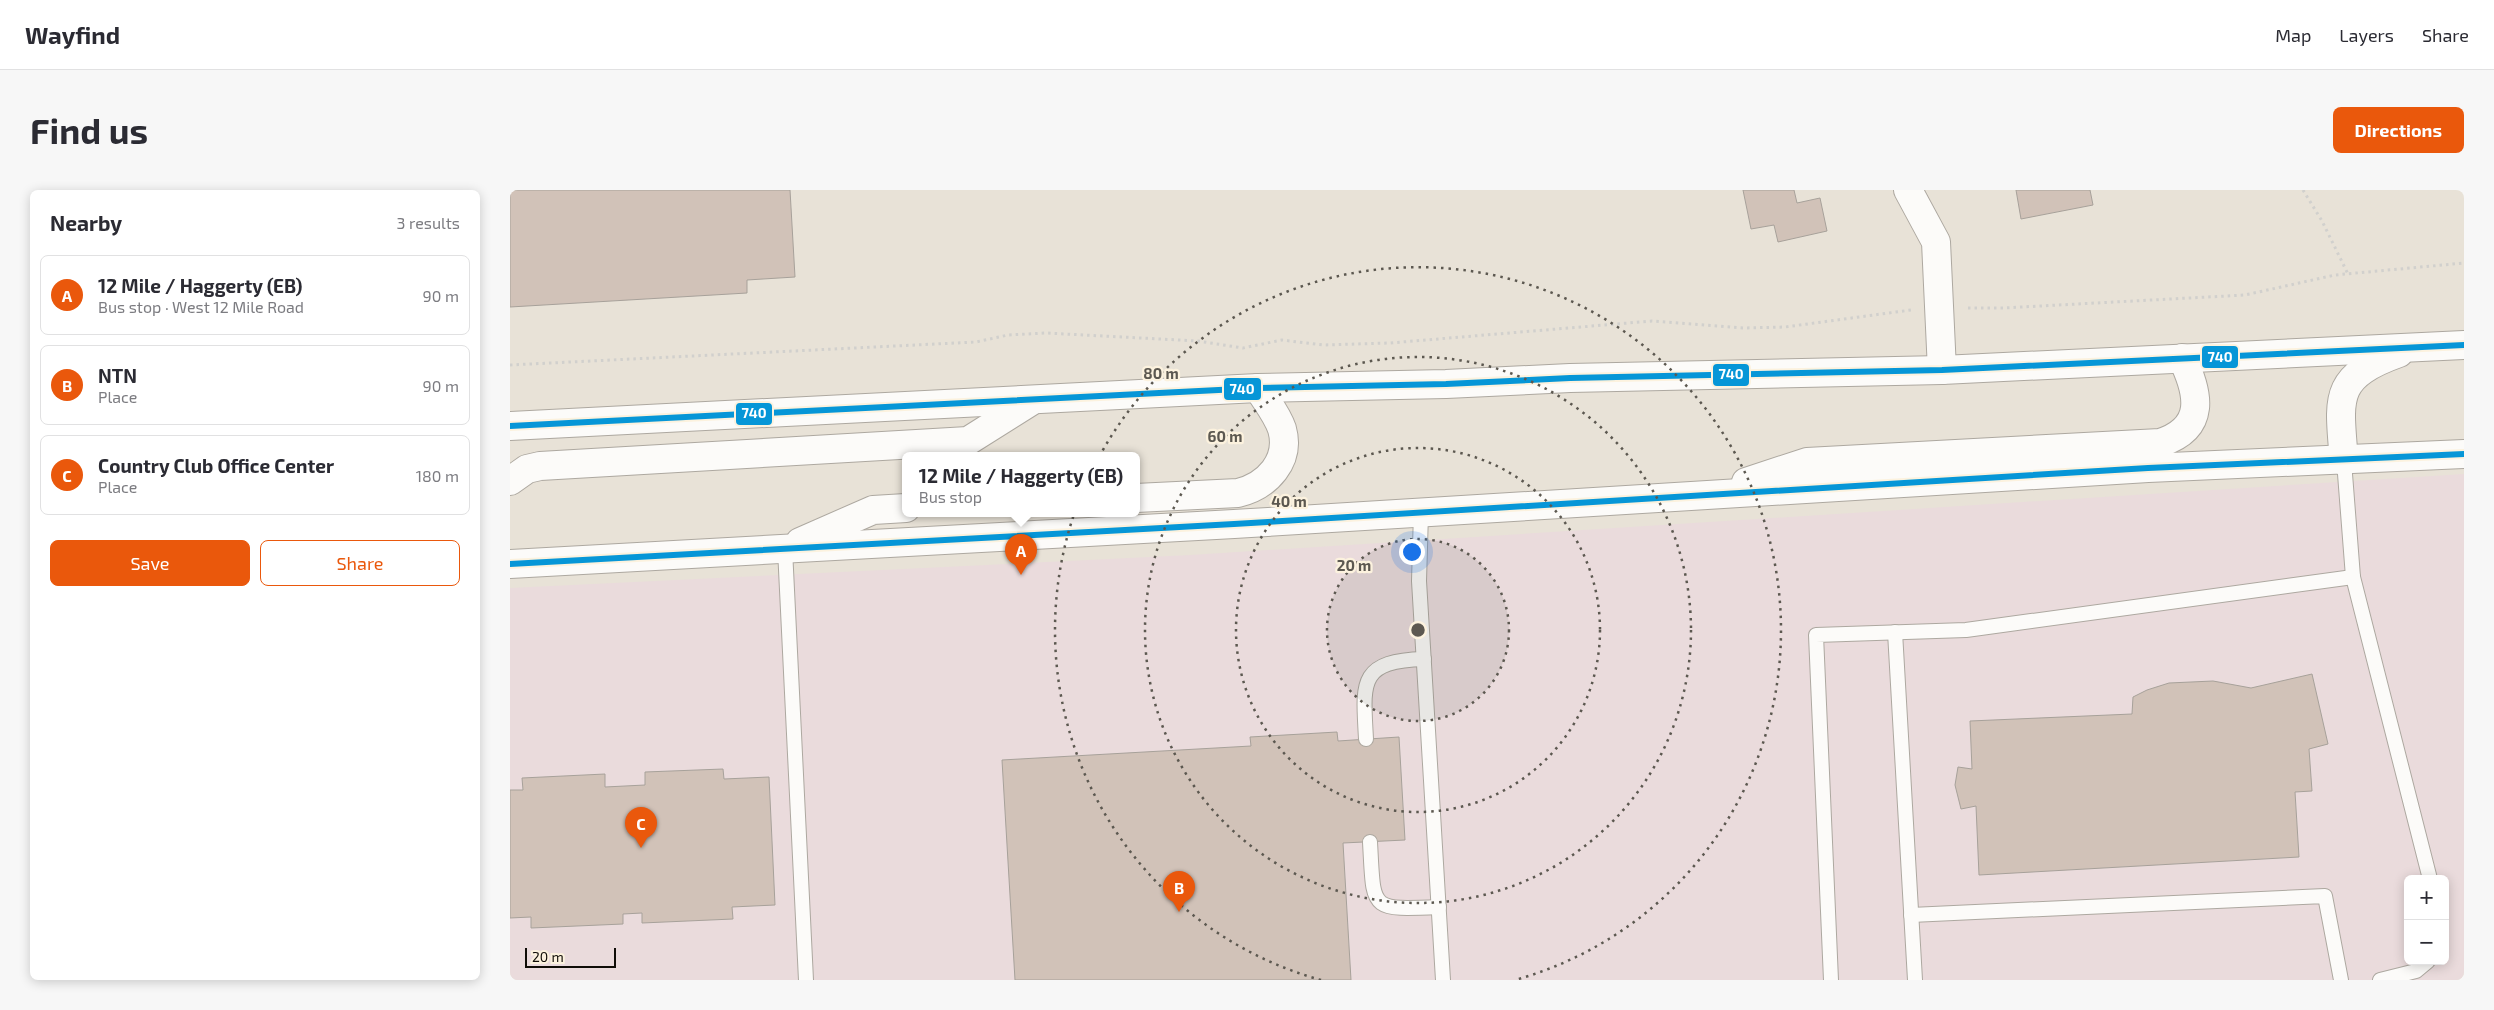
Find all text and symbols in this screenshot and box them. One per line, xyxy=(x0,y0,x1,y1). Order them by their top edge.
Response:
text: Wayfind xyxy=(25,20,120,49)
text: Map xyxy=(2275,24,2311,46)
text: Layers xyxy=(2339,24,2394,46)
text: Share xyxy=(2422,24,2469,46)
button: Directions xyxy=(2333,107,2464,153)
text: Find us xyxy=(30,109,148,151)
text: Nearby xyxy=(50,210,122,235)
text: 3 results xyxy=(397,213,460,232)
text: 12 Mile / Haggerty (EB) xyxy=(98,274,302,297)
text: A xyxy=(62,286,72,305)
text: 90 m xyxy=(423,286,459,305)
text: Bus stop · West 12 Mile Road xyxy=(98,297,304,316)
line badge: 740 xyxy=(2201,345,2239,369)
text: 740 xyxy=(2207,348,2233,365)
line badge: 740 xyxy=(1712,363,1750,387)
text: NTN xyxy=(98,364,137,387)
text: 80 m xyxy=(1143,364,1179,382)
text: 740 xyxy=(1718,365,1744,382)
text: B xyxy=(62,376,72,395)
text: 90 m xyxy=(423,376,459,395)
line badge: 740 xyxy=(1223,377,1262,401)
text: 740 xyxy=(1229,380,1255,397)
text: Place xyxy=(98,387,137,406)
line badge: 740 xyxy=(735,402,773,426)
text: 740 xyxy=(741,404,767,421)
text: 60 m xyxy=(1208,427,1242,445)
popup xyxy=(902,452,1140,517)
text: Country Club Office Center xyxy=(98,454,334,477)
text: 12 Mile / Haggerty (EB) xyxy=(919,464,1123,487)
text: C xyxy=(62,466,72,485)
text: 180 m xyxy=(416,466,459,485)
text: Place xyxy=(98,477,137,496)
text: Bus stop xyxy=(919,487,982,506)
text: 40 m xyxy=(1271,492,1307,510)
pin: A xyxy=(1005,534,1037,575)
your location xyxy=(1399,539,1425,565)
button: Save xyxy=(50,540,250,586)
button: Share xyxy=(260,540,460,586)
text: 20 m xyxy=(1337,556,1371,574)
centre of rings xyxy=(1409,621,1427,639)
pin: C xyxy=(625,807,657,848)
pin: B xyxy=(1163,871,1195,912)
map controls xyxy=(2404,875,2449,965)
button: + xyxy=(2404,875,2449,920)
button: − xyxy=(2404,920,2449,965)
scale bar xyxy=(525,945,616,968)
text: 20 m xyxy=(532,948,564,965)

